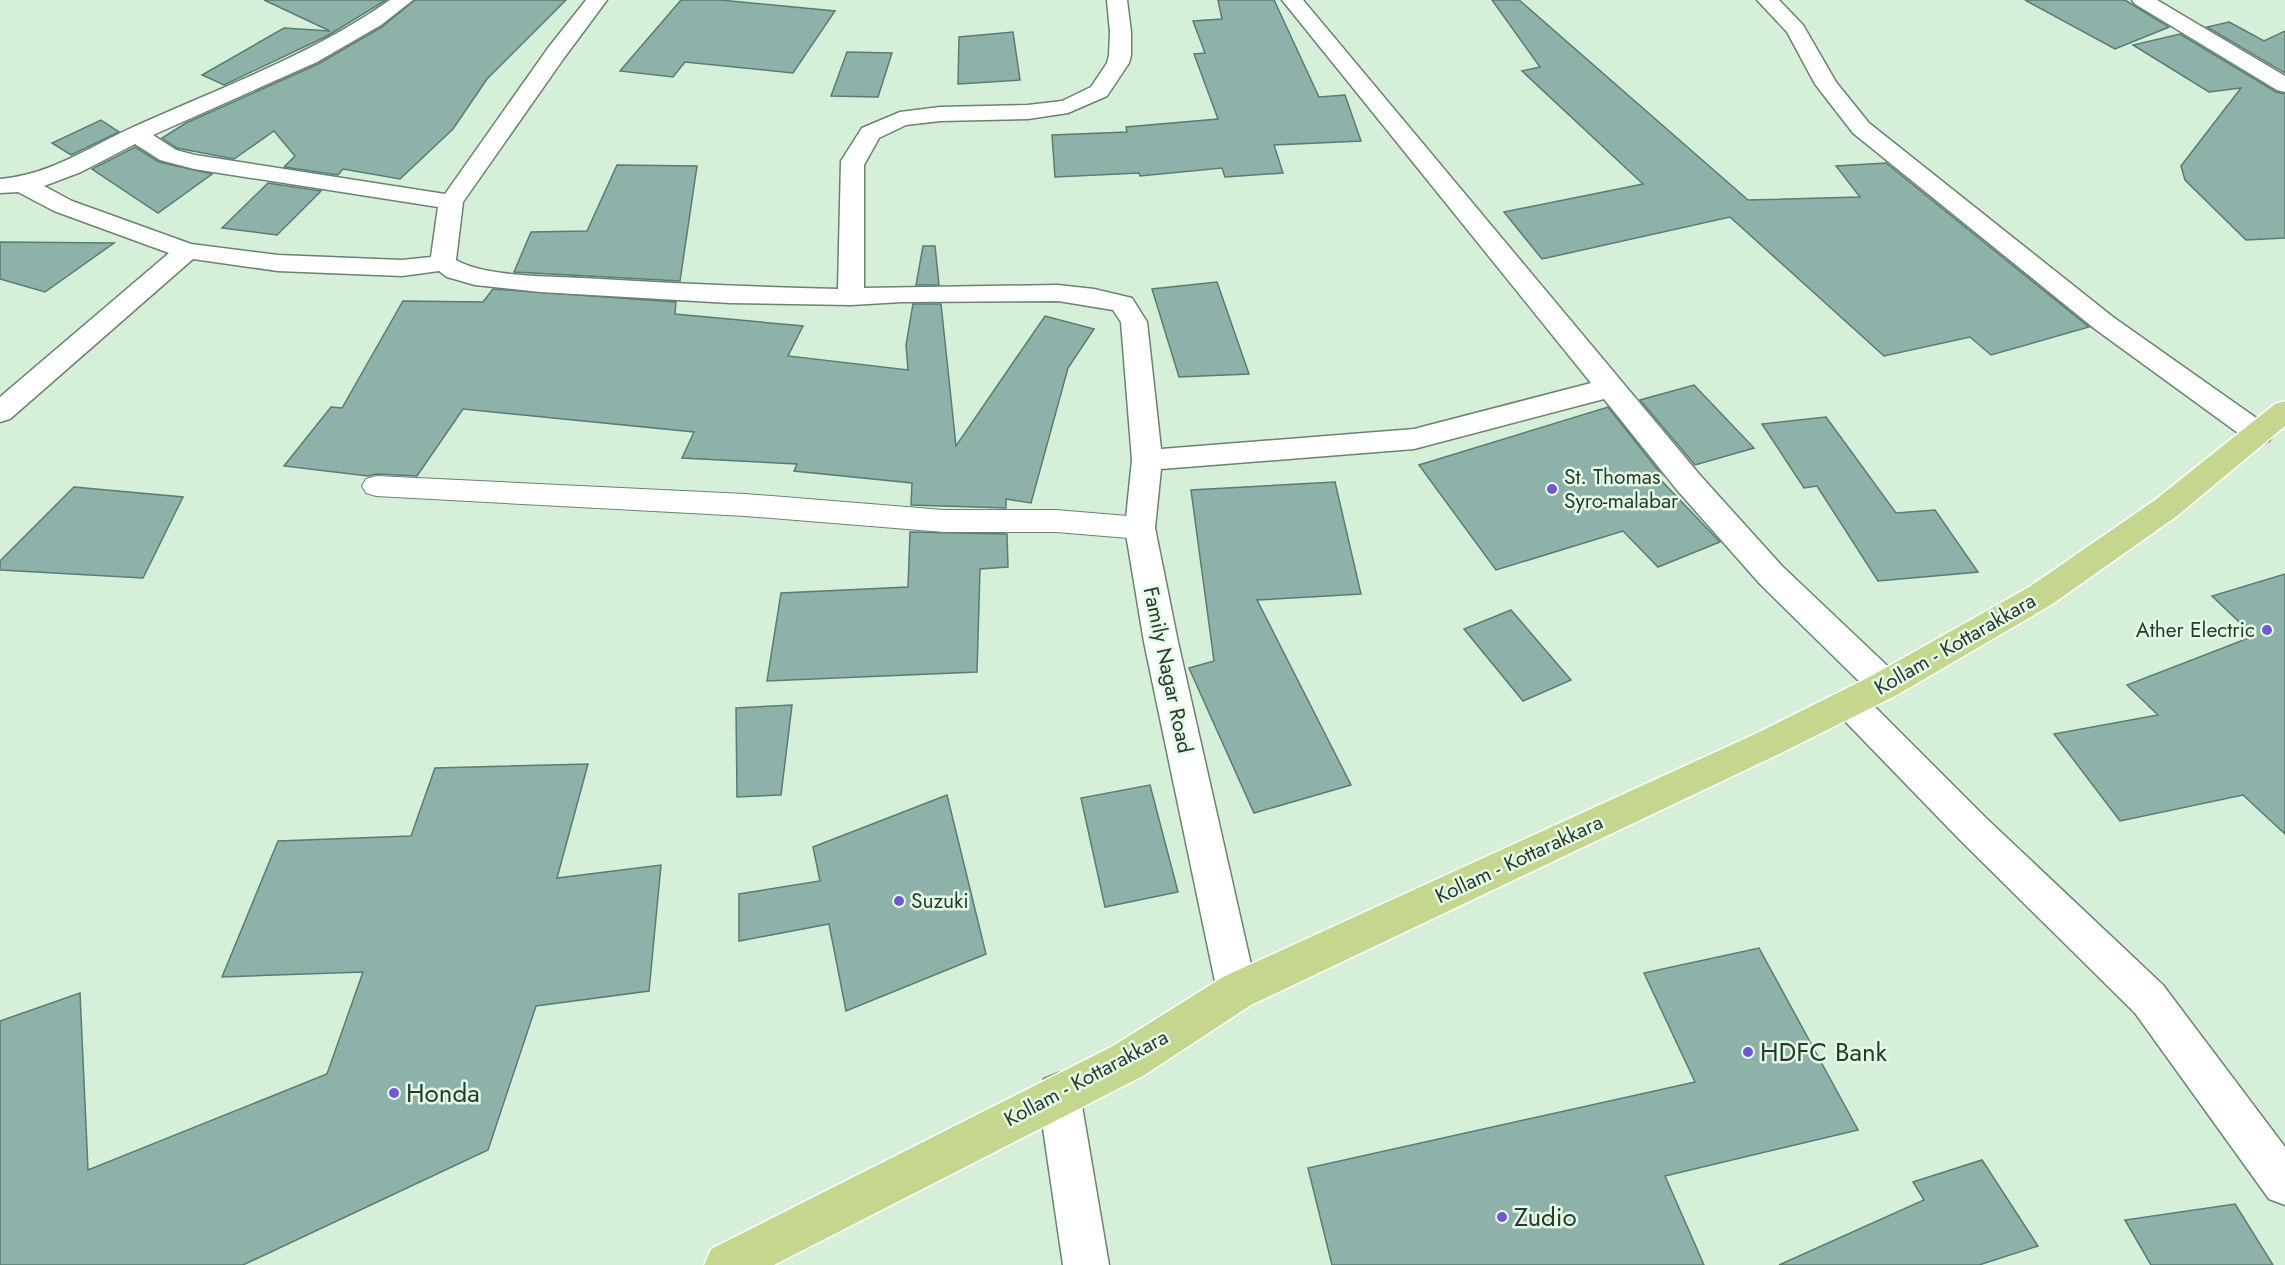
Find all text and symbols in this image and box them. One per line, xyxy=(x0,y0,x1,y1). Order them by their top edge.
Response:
place label: St. Thomas Syro-malabar xyxy=(1564,462,1679,516)
marker: St. Thomas Syro-malabar xyxy=(1545,482,1559,496)
street label: Family Nagar Road xyxy=(1136,584,1200,756)
street label: Kollam - Kottarakkara xyxy=(1869,586,2041,702)
place label: Ather Electric xyxy=(2136,615,2255,645)
marker: Ather Electric xyxy=(2260,623,2274,637)
street label: Kollam - Kottarakkara xyxy=(1430,807,1608,911)
place label: Suzuki xyxy=(911,886,969,916)
marker: Suzuki xyxy=(892,894,906,908)
street label: Kollam - Kottarakkara xyxy=(999,1022,1173,1134)
place label: HDFC Bank xyxy=(1760,1033,1888,1071)
marker: HDFC Bank xyxy=(1741,1045,1755,1059)
place label: Honda xyxy=(406,1074,480,1112)
marker: Honda xyxy=(387,1086,401,1100)
place label: Zudio xyxy=(1514,1198,1577,1236)
marker: Zudio xyxy=(1495,1210,1509,1224)

